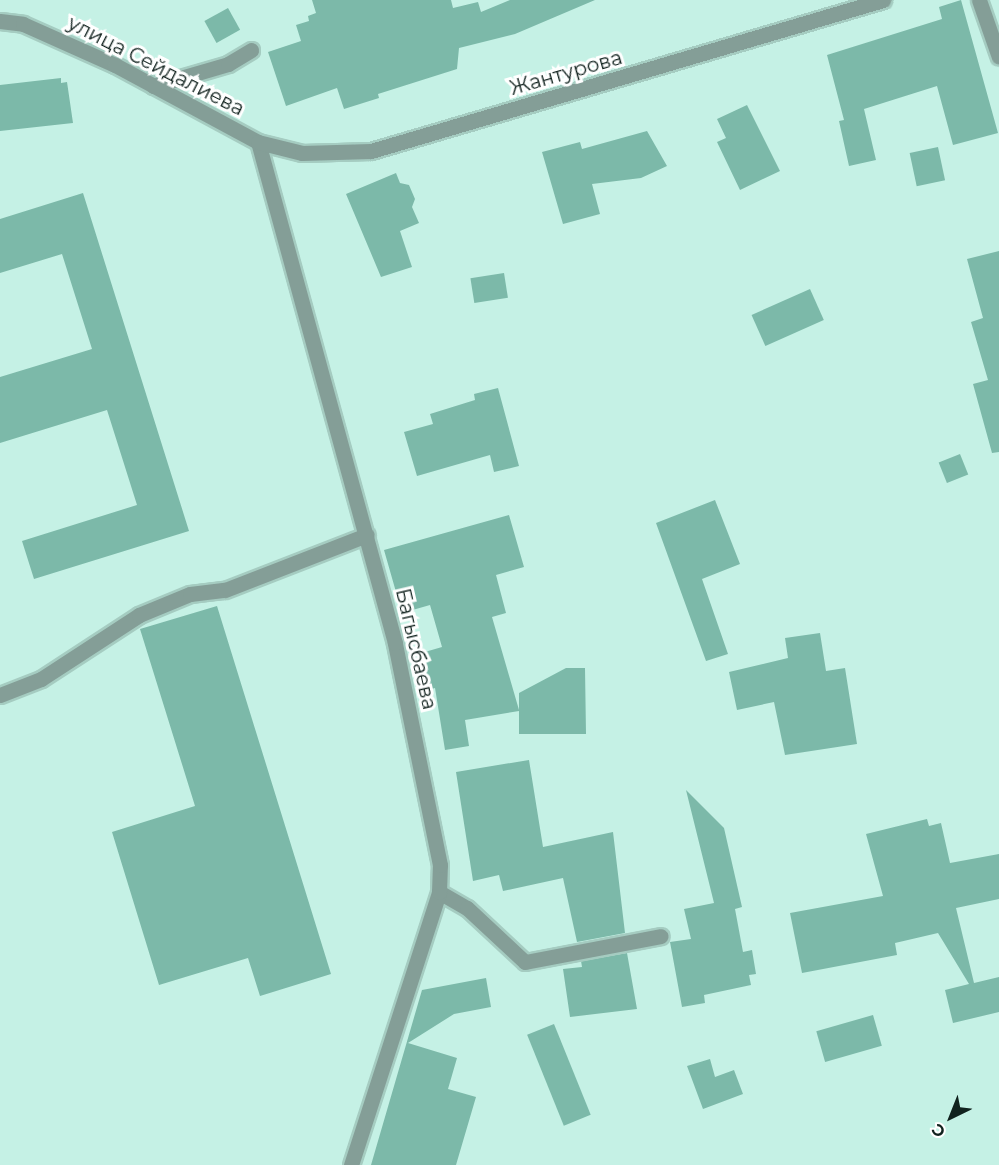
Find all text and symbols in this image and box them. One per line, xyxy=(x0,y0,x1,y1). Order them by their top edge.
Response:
street label: улица Сейдалиева xyxy=(64,11,248,121)
street label: Жантурова xyxy=(507,45,625,101)
street label: Багысбаева xyxy=(390,586,442,712)
north arrow xyxy=(921,1087,981,1147)
text: С xyxy=(928,1120,949,1141)

